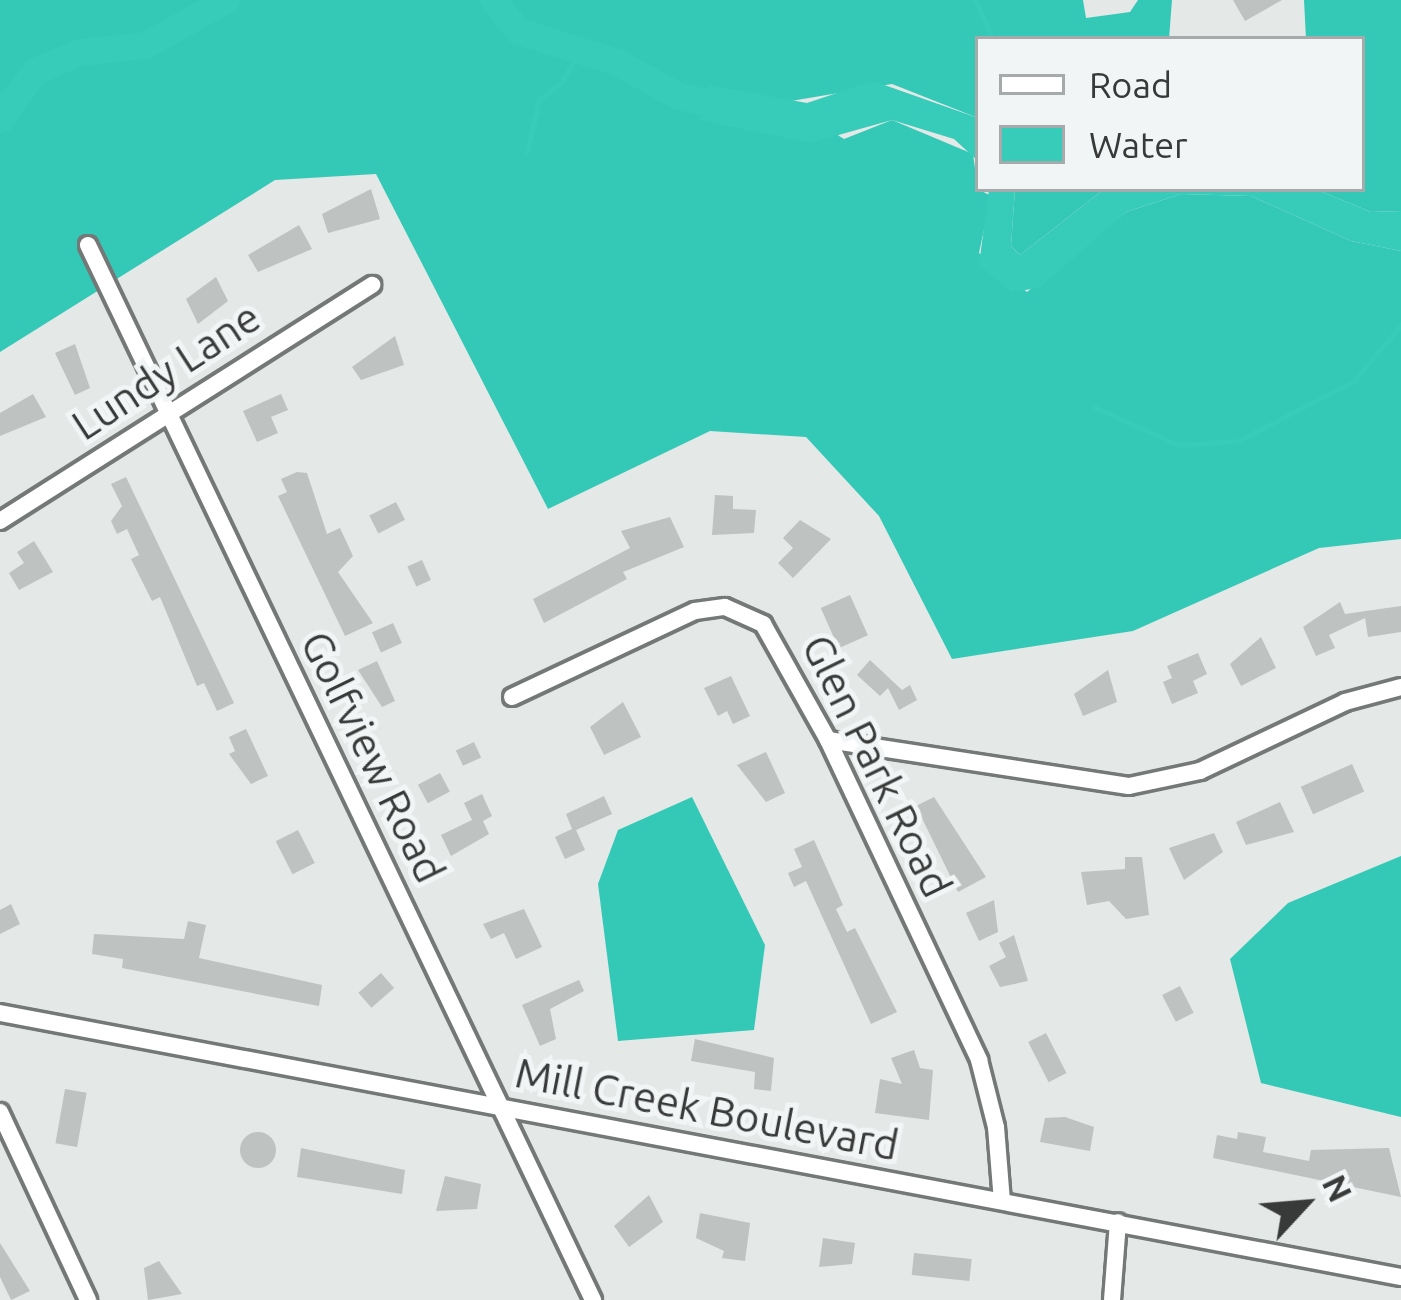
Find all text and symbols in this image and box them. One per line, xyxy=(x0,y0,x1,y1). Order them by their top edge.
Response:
legend xyxy=(975,36,1365,192)
text: Road xyxy=(1089,64,1172,105)
text: Water xyxy=(1089,124,1188,165)
street label: Lundy Lane xyxy=(63,292,269,450)
street label: Golfview Road xyxy=(290,623,456,891)
street label: Glen Park Road xyxy=(792,627,962,905)
street label: Mill Creek Boulevard xyxy=(511,1047,903,1171)
north arrow xyxy=(1245,1144,1365,1264)
text: N xyxy=(1316,1169,1360,1207)

